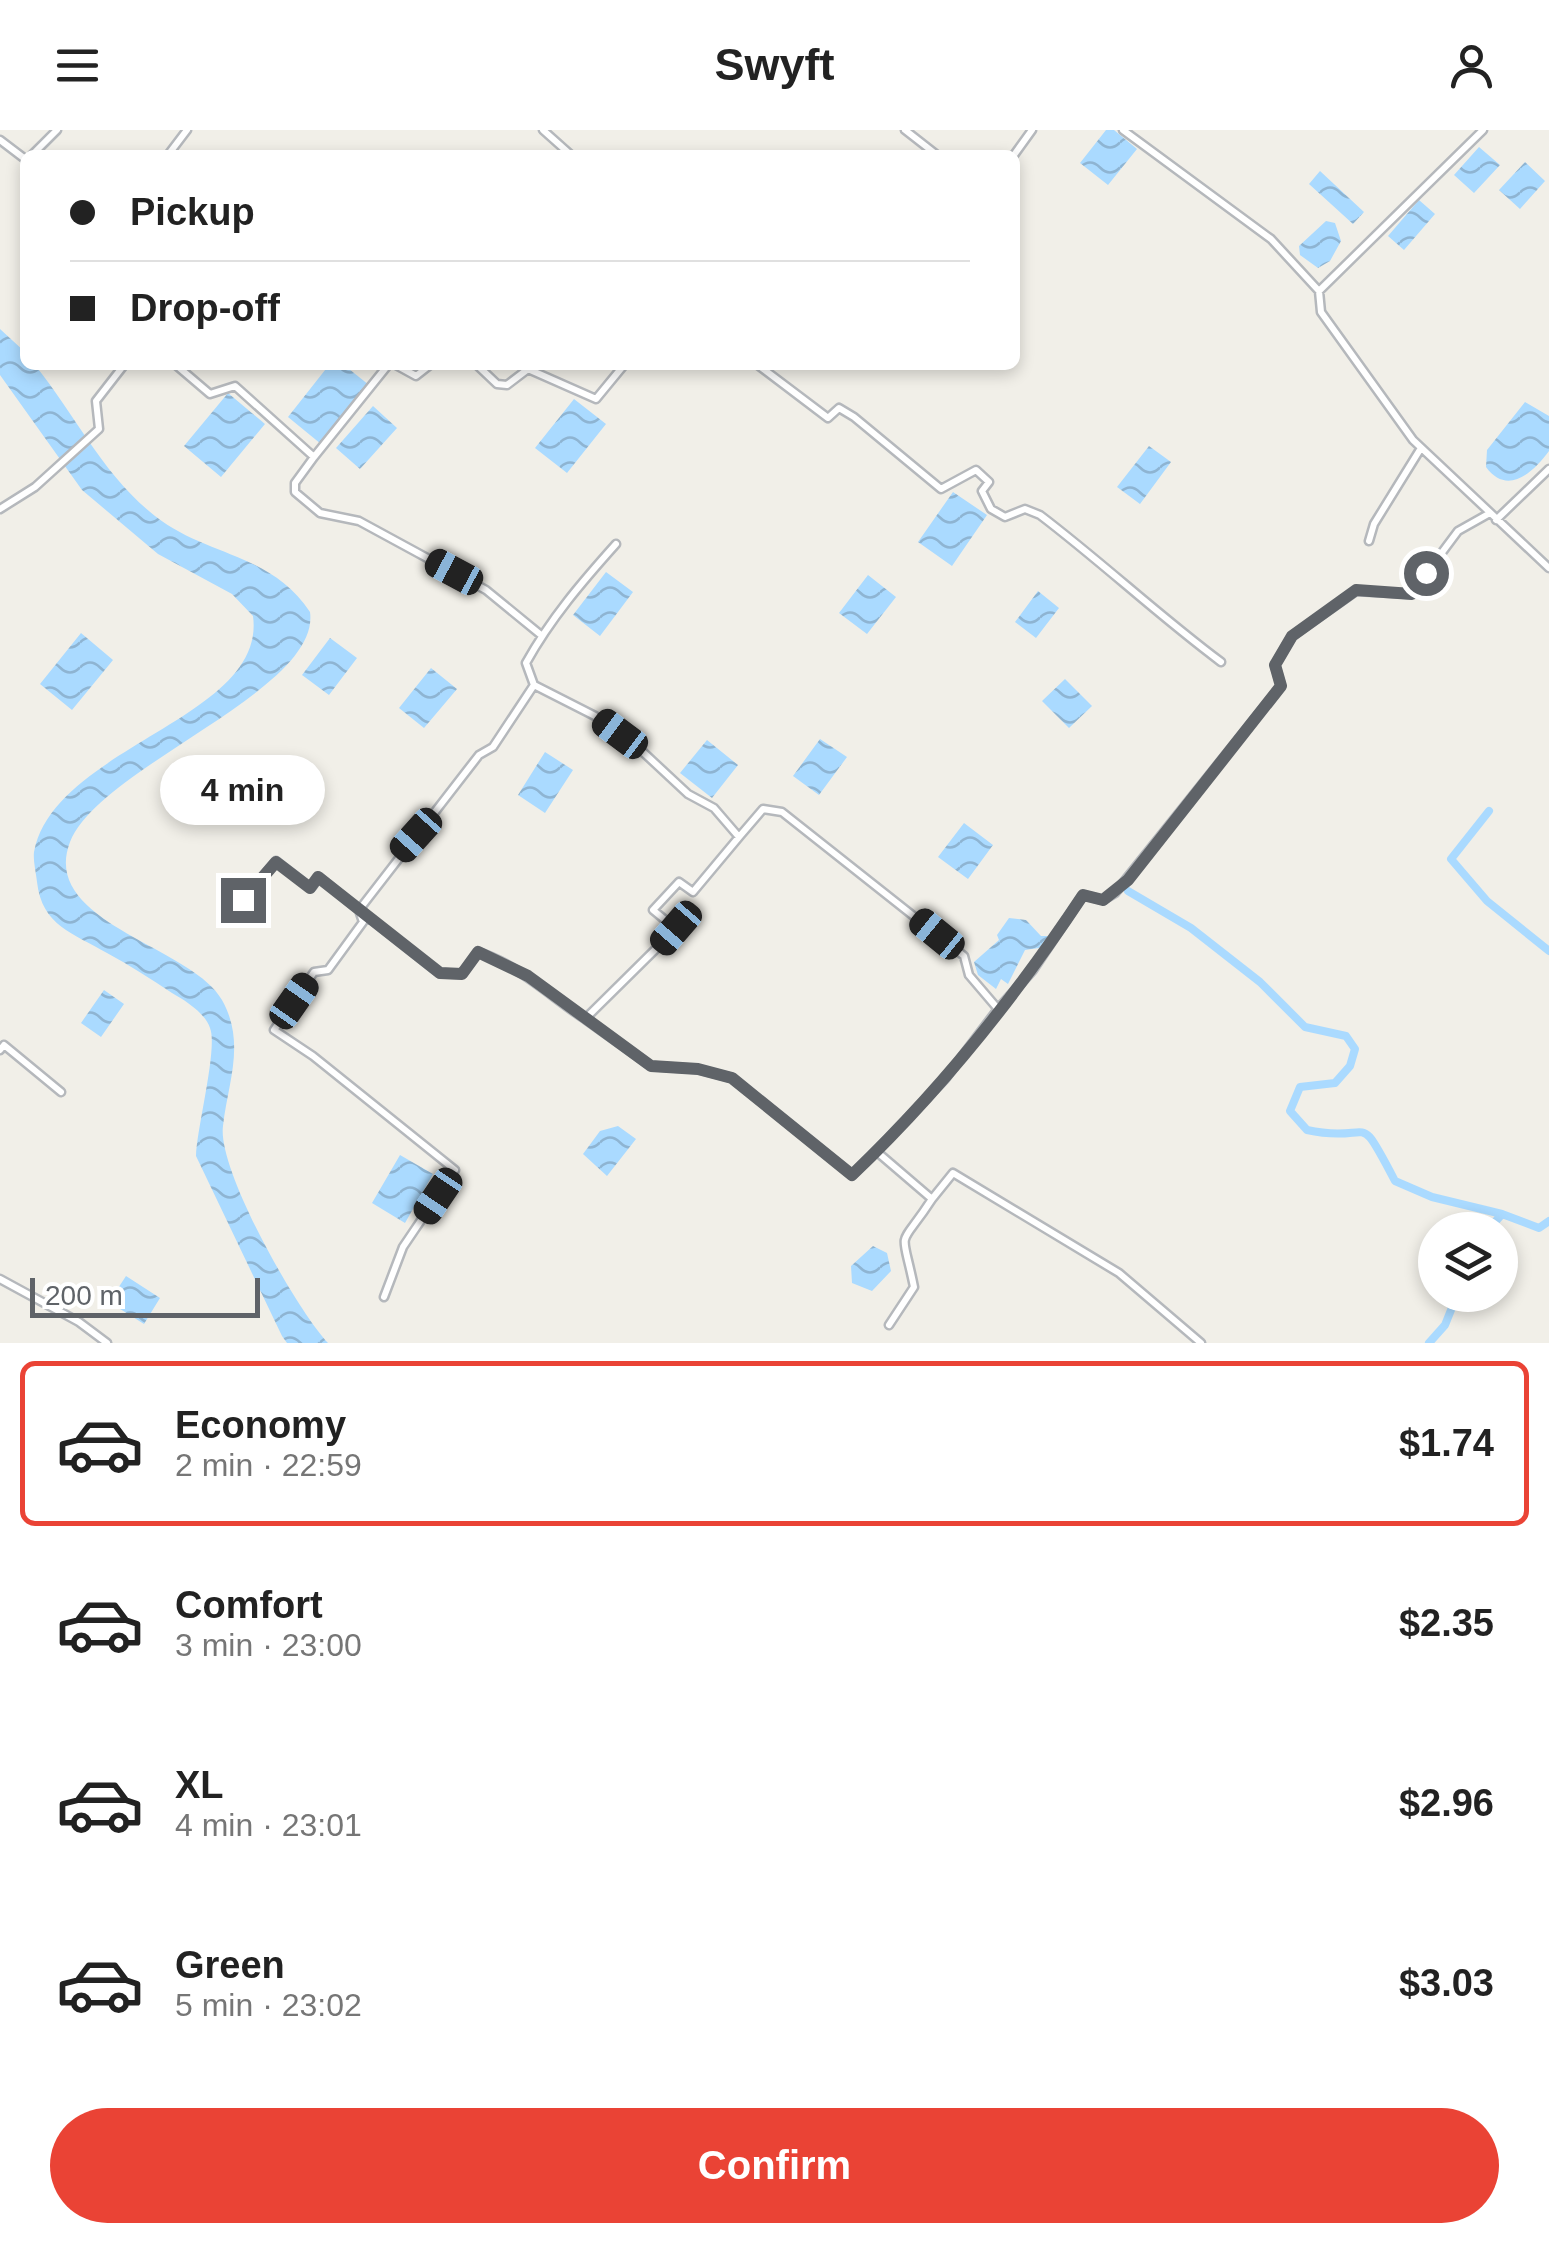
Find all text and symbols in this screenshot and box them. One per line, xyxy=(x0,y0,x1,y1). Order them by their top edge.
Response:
icon: menu xyxy=(50,38,105,93)
icon: person xyxy=(1444,38,1499,93)
text: Swyft xyxy=(714,39,835,90)
text: Pickup xyxy=(130,191,255,233)
text: Drop-off xyxy=(130,287,280,329)
car xyxy=(420,545,488,599)
route start xyxy=(1404,551,1449,596)
car xyxy=(587,704,653,764)
callout: 4 min xyxy=(160,755,326,825)
text: 4 min xyxy=(201,772,284,808)
car xyxy=(385,803,447,867)
route end xyxy=(221,878,266,923)
car xyxy=(645,896,707,960)
car xyxy=(904,903,970,965)
car xyxy=(265,968,323,1034)
car xyxy=(409,1163,467,1229)
map controls xyxy=(1418,1212,1518,1312)
button: layers xyxy=(1418,1212,1518,1312)
scale bar xyxy=(30,1273,260,1318)
text: 200 m xyxy=(45,1280,123,1311)
icon: car xyxy=(55,1399,145,1489)
text: Economy xyxy=(175,1404,346,1446)
text: $1.74 xyxy=(1399,1422,1494,1464)
text: 2 min · 22:59 xyxy=(175,1447,362,1483)
icon: car xyxy=(55,1579,145,1669)
text: Comfort xyxy=(175,1584,323,1626)
text: $2.35 xyxy=(1399,1602,1494,1644)
text: 3 min · 23:00 xyxy=(175,1627,362,1663)
icon: car xyxy=(55,1759,145,1849)
text: XL xyxy=(175,1764,224,1806)
text: $2.96 xyxy=(1399,1782,1494,1824)
text: 4 min · 23:01 xyxy=(175,1807,362,1843)
icon: car xyxy=(55,1939,145,2029)
text: Green xyxy=(175,1944,285,1986)
text: $3.03 xyxy=(1399,1962,1494,2004)
text: 5 min · 23:02 xyxy=(175,1987,362,2023)
button: Confirm xyxy=(50,2108,1499,2223)

